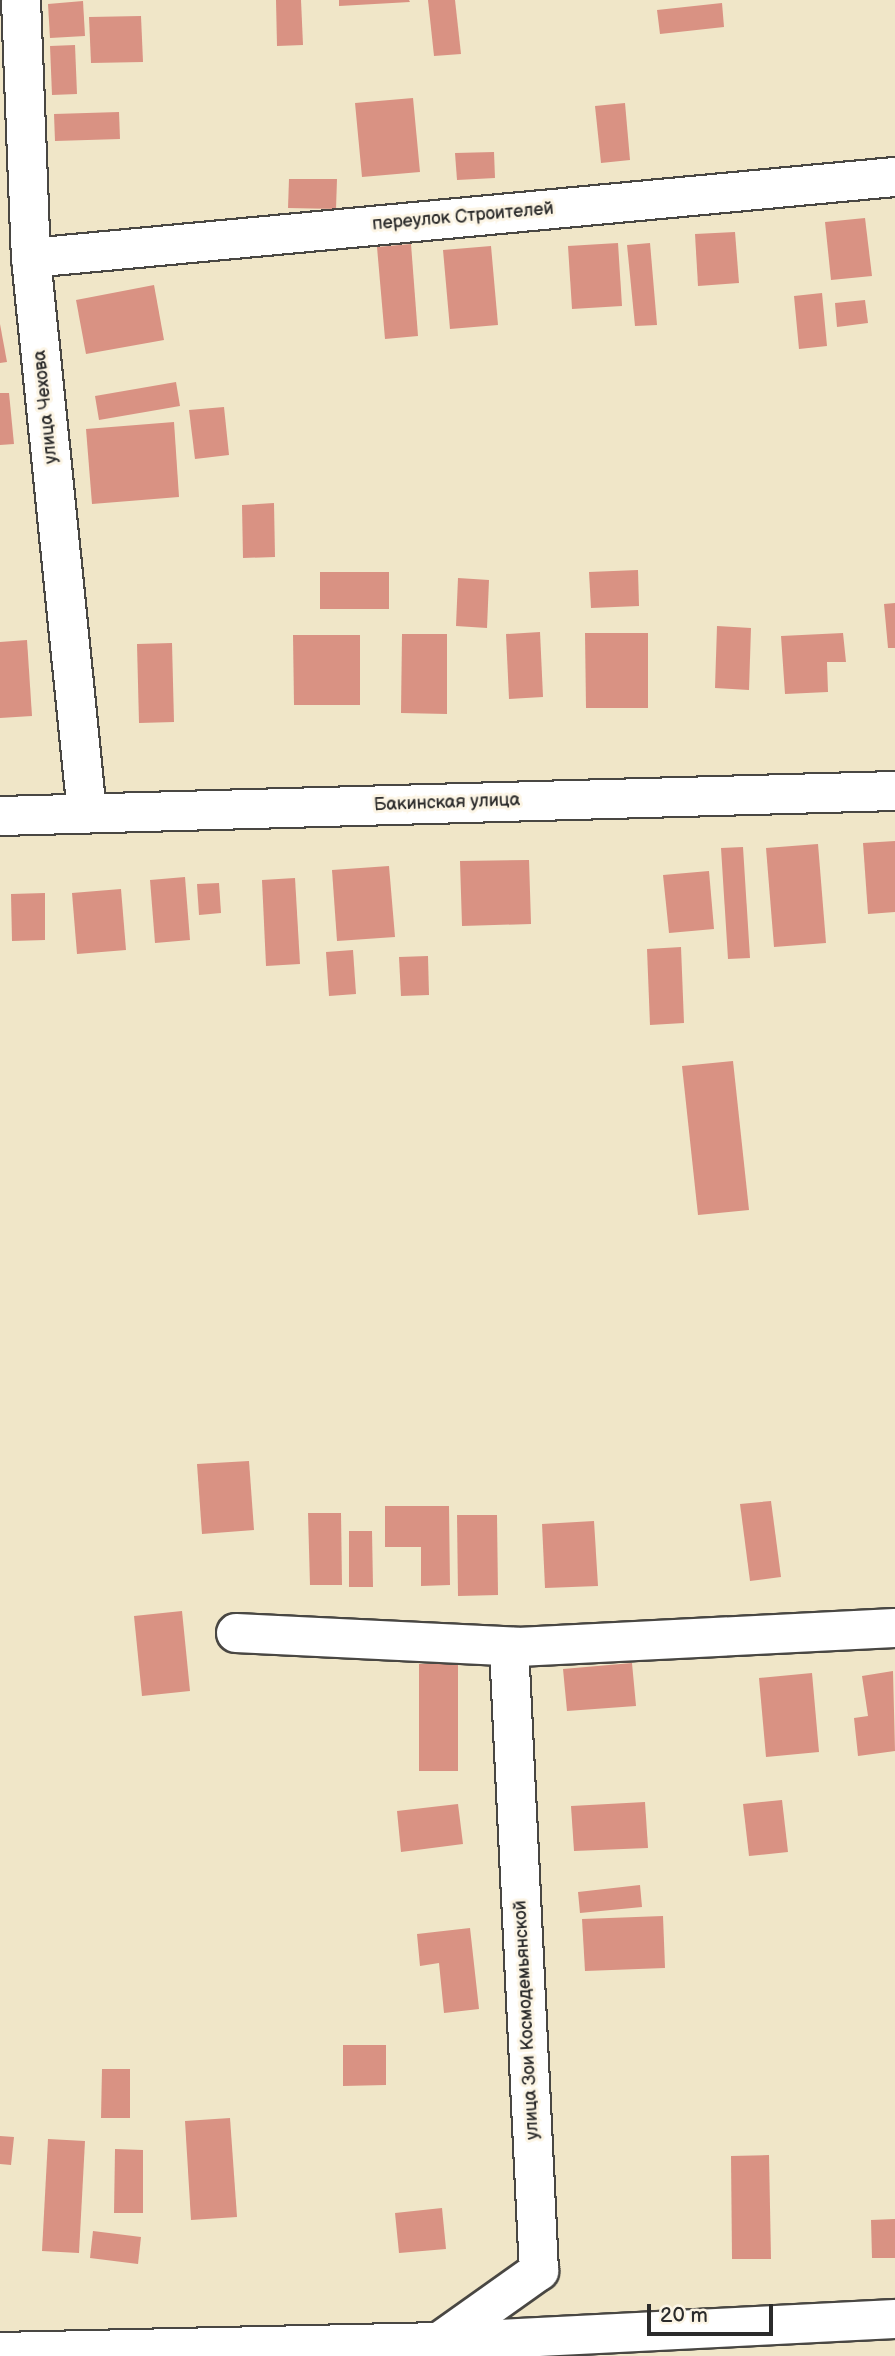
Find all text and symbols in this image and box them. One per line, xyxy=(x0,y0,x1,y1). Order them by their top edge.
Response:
street label: переулок Строителей xyxy=(371,198,555,236)
street label: улица Чехова xyxy=(29,349,63,465)
street label: Бакинская улица xyxy=(374,790,520,816)
street label: улица Зои Космодемьянской xyxy=(510,1900,544,2140)
scale bar xyxy=(650,2290,776,2334)
text: 20 m xyxy=(660,2303,708,2328)

